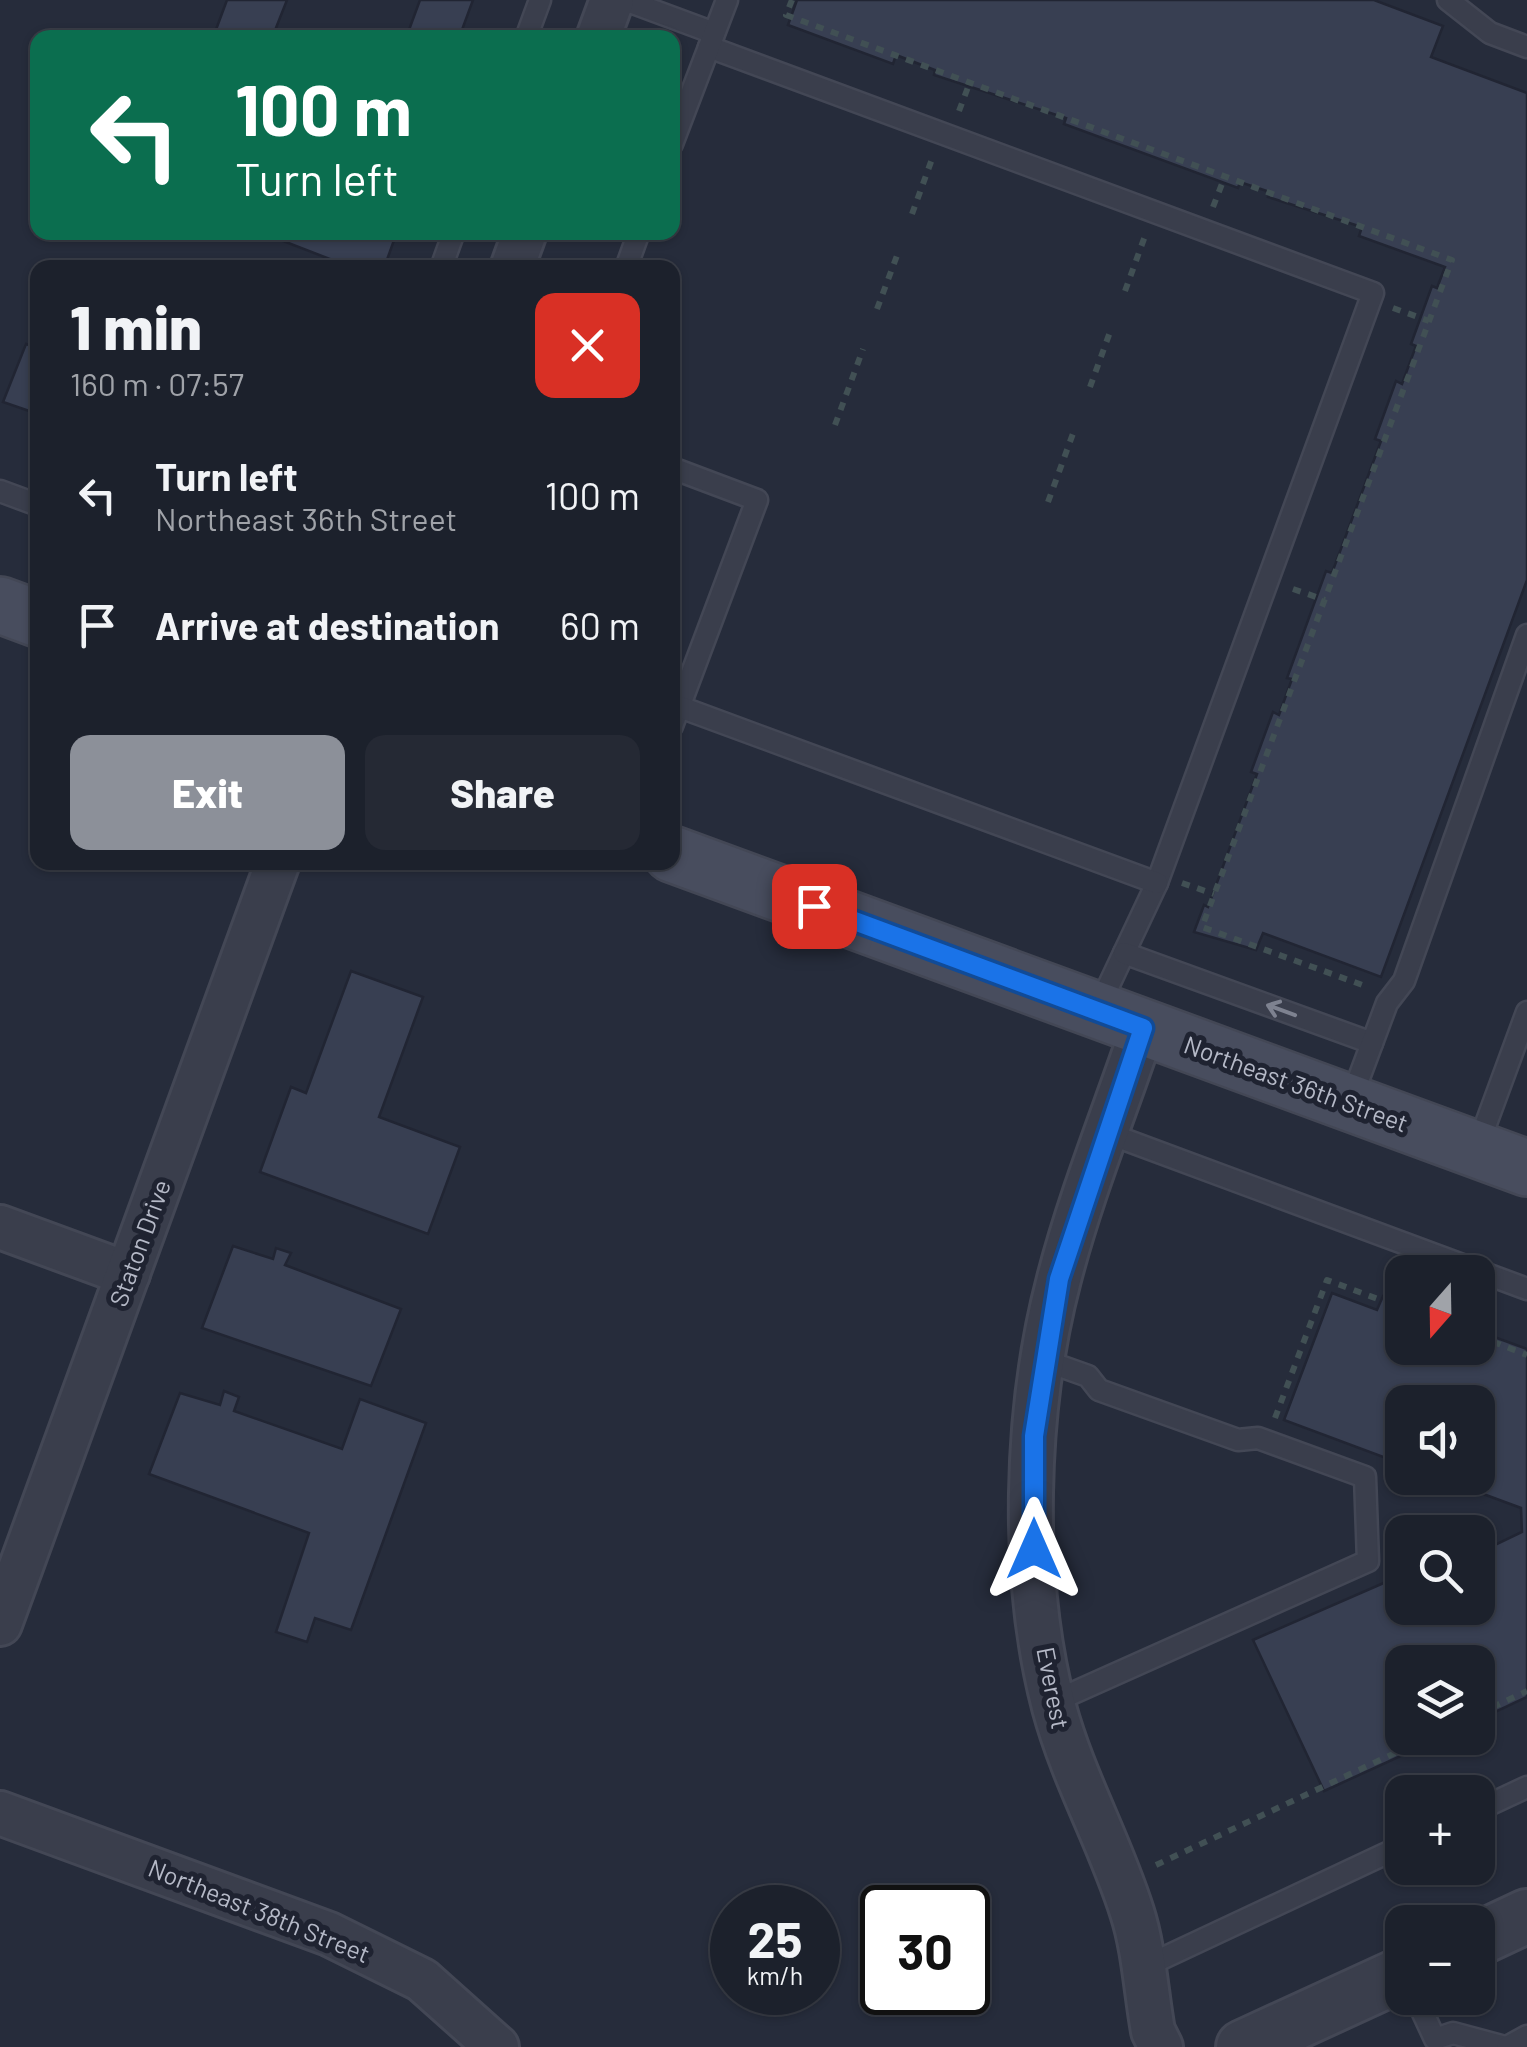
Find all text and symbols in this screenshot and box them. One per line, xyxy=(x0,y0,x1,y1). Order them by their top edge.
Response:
text: 100 m xyxy=(235,66,412,150)
icon: left xyxy=(70,70,200,200)
text: Turn left xyxy=(235,151,399,205)
text: 1 min xyxy=(70,290,202,362)
button: close xyxy=(535,293,640,398)
text: 160 m · 07:57 xyxy=(70,364,244,402)
text: Turn left xyxy=(155,453,298,499)
icon: left xyxy=(70,468,125,523)
text: 100 m xyxy=(545,472,640,518)
text: Northeast 36th Street xyxy=(155,499,457,537)
icon: arrive xyxy=(70,598,125,653)
text: Arrive at destination xyxy=(155,602,500,648)
text: 60 m xyxy=(560,602,640,648)
button: Exit xyxy=(70,735,345,850)
button: Share xyxy=(365,735,640,850)
pin xyxy=(772,864,857,949)
icon: arrive xyxy=(787,879,842,934)
one-way arrow xyxy=(1266,1000,1297,1018)
street label: Northeast 36th Street xyxy=(1180,1029,1412,1138)
street label: Staton Drive xyxy=(102,1175,176,1310)
north arrow xyxy=(1385,1255,1495,1365)
map controls xyxy=(1385,1255,1495,2015)
button: sound xyxy=(1385,1385,1495,1495)
position arrow xyxy=(982,1497,1086,1601)
button: search xyxy=(1385,1515,1495,1625)
street label: Everest xyxy=(1031,1644,1077,1731)
button: layers xyxy=(1385,1645,1495,1755)
button: + xyxy=(1385,1775,1495,1885)
street label: Northeast 38th Street xyxy=(144,1852,374,1968)
speed limit sign: 30 xyxy=(860,1885,990,2015)
button: − xyxy=(1385,1905,1495,2015)
text: 25 xyxy=(748,1908,802,1968)
text: km/h xyxy=(747,1960,803,1990)

